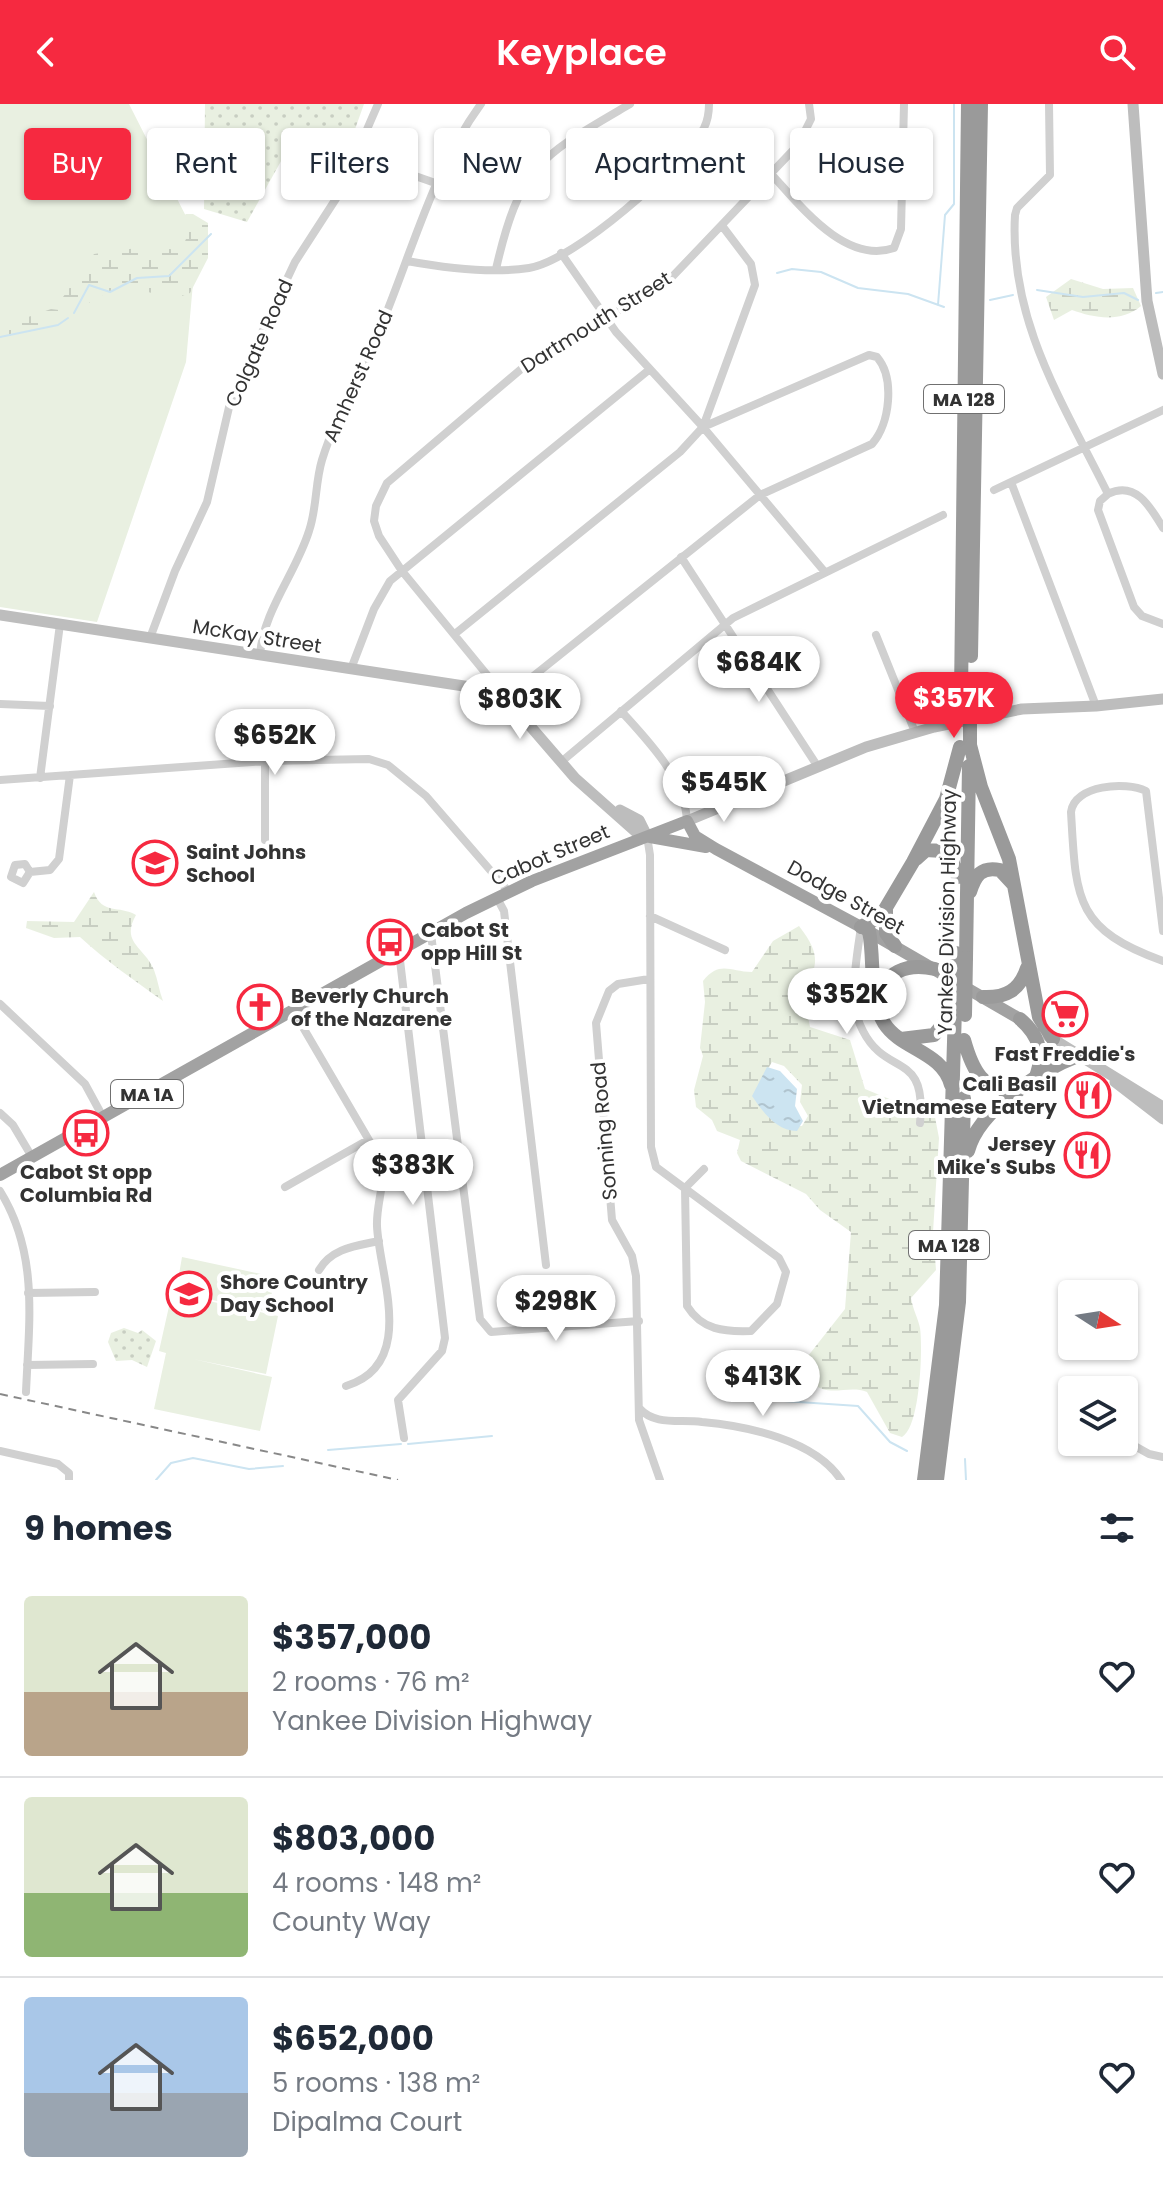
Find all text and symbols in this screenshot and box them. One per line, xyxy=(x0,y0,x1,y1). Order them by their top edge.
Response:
text: Keyplace xyxy=(496,27,667,78)
icon: back xyxy=(24,30,68,74)
icon: search xyxy=(1095,30,1139,74)
chip: Buy xyxy=(24,128,131,200)
chip: Rent xyxy=(147,128,265,200)
chip: Filters xyxy=(281,128,418,200)
chip: New xyxy=(434,128,550,200)
chip: Apartment xyxy=(566,128,774,200)
chip: House xyxy=(790,128,933,200)
street label: Dartmouth Street xyxy=(515,264,677,380)
street label: Colgate Road xyxy=(218,275,300,411)
street label: Amherst Road xyxy=(316,306,400,446)
road number: MA 128 xyxy=(924,385,1004,413)
street label: McKay Street xyxy=(191,612,323,660)
pin: $684K xyxy=(703,636,815,704)
text: $684K xyxy=(716,644,802,680)
pin: $357K xyxy=(898,672,1010,740)
pin: $803K xyxy=(464,673,576,741)
text: $357K xyxy=(913,680,995,716)
text: $803K xyxy=(478,681,562,717)
pin: $652K xyxy=(219,709,331,777)
text: $652K xyxy=(233,717,317,753)
pin: $545K xyxy=(668,756,780,824)
text: $545K xyxy=(681,764,767,800)
street label: Yankee Division Highway xyxy=(931,789,963,1035)
street label: Cabot Street xyxy=(486,817,614,893)
place label: Saint Johns School xyxy=(186,838,306,889)
school or university icon: Saint Johns School xyxy=(131,839,179,887)
street label: Dodge Street xyxy=(782,853,910,941)
place label: Cabot St opp Hill St xyxy=(421,916,522,967)
bus stop icon: Cabot St opp Hill St xyxy=(366,918,414,966)
pin: $352K xyxy=(791,968,903,1036)
text: $352K xyxy=(806,976,888,1012)
place label: Beverly Church of the Nazarene xyxy=(291,982,452,1033)
church icon: Beverly Church of the Nazarene xyxy=(236,983,284,1031)
supermarket icon: Fast Freddie's xyxy=(1041,990,1089,1038)
place label: Fast Freddie's xyxy=(995,1040,1135,1068)
street label: Sonning Road xyxy=(584,1061,624,1201)
place label: Cali Basil Vietnamese Eatery xyxy=(862,1070,1057,1121)
restaurant icon: Cali Basil Vietnamese Eatery xyxy=(1064,1071,1112,1119)
road number: MA 1A xyxy=(111,1080,183,1108)
bus stop icon: Cabot St opp Columbia Rd xyxy=(62,1109,110,1157)
place label: Jersey Mike's Subs xyxy=(937,1130,1056,1181)
restaurant icon: Jersey Mike's Subs xyxy=(1063,1131,1111,1179)
pin: $383K xyxy=(357,1139,469,1207)
text: $383K xyxy=(371,1147,455,1183)
place label: Cabot St opp Columbia Rd xyxy=(20,1158,152,1209)
road number: MA 128 xyxy=(909,1231,989,1259)
place label: Shore Country Day School xyxy=(220,1268,368,1319)
school or university icon: Shore Country Day School xyxy=(165,1270,213,1318)
pin: $298K xyxy=(500,1275,612,1343)
north arrow xyxy=(1058,1280,1138,1360)
map controls xyxy=(1058,1280,1138,1456)
text: $298K xyxy=(515,1283,597,1319)
pin: $413K xyxy=(707,1350,819,1418)
text: $413K xyxy=(724,1358,802,1394)
button: layers xyxy=(1058,1376,1138,1456)
text: 9 homes xyxy=(24,1504,173,1552)
icon: filters xyxy=(1095,1506,1139,1550)
text: $357,000 xyxy=(272,1613,432,1661)
icon: home xyxy=(88,1628,184,1724)
icon: heart xyxy=(1095,1654,1139,1698)
text: 2 rooms · 76 m² xyxy=(272,1664,470,1700)
text: Yankee Division Highway xyxy=(272,1703,592,1739)
text: $803,000 xyxy=(272,1814,435,1862)
icon: home xyxy=(88,1829,184,1925)
icon: heart xyxy=(1095,1855,1139,1899)
text: 4 rooms · 148 m² xyxy=(272,1865,481,1901)
text: County Way xyxy=(272,1904,431,1940)
text: $652,000 xyxy=(272,2014,434,2062)
icon: home xyxy=(88,2029,184,2125)
icon: heart xyxy=(1095,2055,1139,2099)
text: 5 rooms · 138 m² xyxy=(272,2065,480,2101)
text: Dipalma Court xyxy=(272,2104,462,2140)

